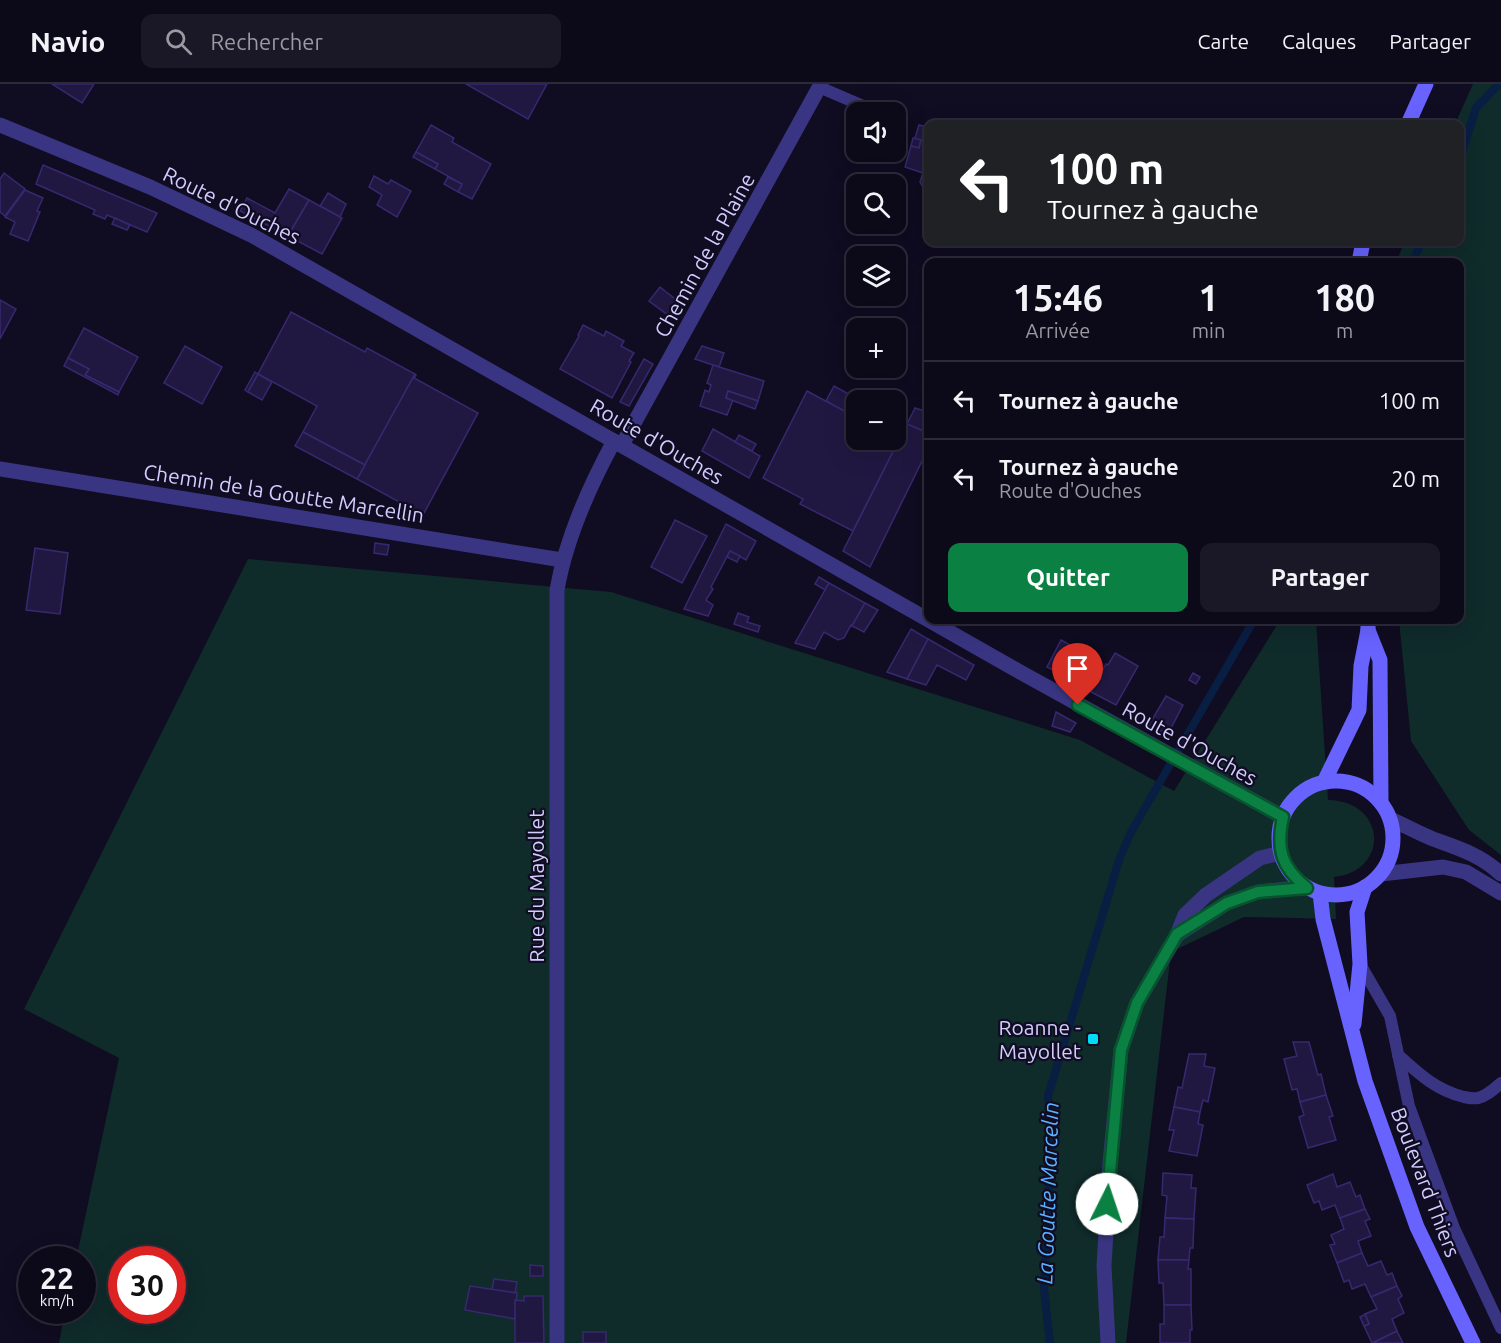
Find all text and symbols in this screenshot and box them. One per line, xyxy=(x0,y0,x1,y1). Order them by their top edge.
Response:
search box xyxy=(141,14,561,68)
icon: search xyxy=(162,25,195,58)
text: Navio xyxy=(30,26,105,57)
text: Rechercher xyxy=(210,29,323,54)
text: Carte xyxy=(1198,29,1249,53)
text: Calques xyxy=(1282,29,1356,53)
text: Partager xyxy=(1389,29,1471,53)
map controls xyxy=(846,102,906,450)
button: sound xyxy=(846,102,906,162)
icon: left xyxy=(948,144,1026,222)
text: 100 m xyxy=(1047,145,1164,192)
street label: Route d'Ouches xyxy=(159,161,305,249)
street label: Chemin de la Plaine xyxy=(649,169,759,341)
button: search xyxy=(846,174,906,234)
text: Tournez à gauche xyxy=(1047,194,1259,224)
button: layers xyxy=(846,246,906,306)
text: 15:46 xyxy=(1013,277,1103,318)
text: 1 xyxy=(1198,277,1219,318)
text: 180 xyxy=(1314,277,1375,318)
button: + xyxy=(846,318,906,378)
text: Arrivée xyxy=(1026,319,1090,342)
text: min xyxy=(1192,319,1225,342)
text: m xyxy=(1336,319,1353,342)
icon: left xyxy=(948,384,981,417)
text: Tournez à gauche xyxy=(999,388,1179,413)
text: 100 m xyxy=(1379,388,1440,413)
button: − xyxy=(846,390,906,450)
street label: Route d'Ouches xyxy=(586,393,728,489)
text: Tournez à gauche xyxy=(999,454,1179,479)
street label: Chemin de la Goutte Marcellin xyxy=(142,459,426,527)
icon: left xyxy=(948,462,981,495)
text: 20 m xyxy=(1391,466,1440,491)
text: Route d'Ouches xyxy=(999,479,1142,502)
button: Quitter xyxy=(948,543,1188,612)
button: Partager xyxy=(1200,543,1440,612)
pin xyxy=(1052,643,1103,705)
icon: arrive xyxy=(1061,652,1094,685)
street label: Route d'Ouches xyxy=(1119,696,1261,790)
street label: Rue du Mayollet xyxy=(524,810,548,962)
place label: Roanne - Mayollet xyxy=(998,1015,1081,1063)
marker: Roanne - Mayollet xyxy=(1086,1032,1100,1046)
water label: La Goutte Marcelin xyxy=(1031,1101,1063,1285)
street label: Boulevard Thiers xyxy=(1386,1104,1466,1260)
position arrow xyxy=(1075,1172,1139,1236)
speed limit sign: 30 xyxy=(108,1246,186,1324)
text: 22 xyxy=(40,1261,74,1295)
text: km/h xyxy=(40,1292,74,1309)

